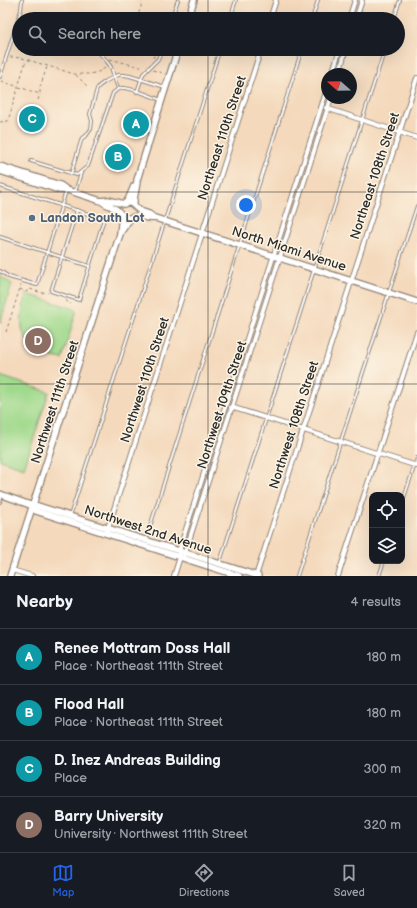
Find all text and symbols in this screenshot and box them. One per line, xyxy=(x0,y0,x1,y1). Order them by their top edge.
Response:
search box xyxy=(12,12,405,56)
icon: search xyxy=(26,23,48,45)
text: Search here xyxy=(58,25,141,44)
north arrow xyxy=(321,68,357,104)
street label: Northeast 110th Street xyxy=(194,74,250,202)
pin: C xyxy=(19,104,45,134)
pin: A xyxy=(123,109,149,139)
street label: Northeast 108th Street xyxy=(347,110,403,242)
pin: B xyxy=(105,142,131,172)
your location xyxy=(236,195,256,215)
place label: Landon South Lot xyxy=(40,210,145,226)
marker: Landon South Lot xyxy=(27,213,37,223)
street label: North Miami Avenue xyxy=(230,223,348,275)
street label: Northwest 110th Street xyxy=(117,315,173,445)
pin: D xyxy=(25,326,51,356)
street label: Northwest 111th Street xyxy=(28,338,82,466)
street label: Northwest 109th Street xyxy=(194,339,250,471)
street label: Northwest 108th Street xyxy=(266,359,322,491)
map controls xyxy=(369,492,405,564)
button: locate xyxy=(369,492,405,528)
street label: Northwest 2nd Avenue xyxy=(82,502,214,558)
button: layers xyxy=(369,528,405,564)
text: Nearby xyxy=(16,592,73,612)
text: 4 results xyxy=(351,594,401,610)
text: Renee Mottram Doss Hall xyxy=(54,639,230,658)
text: A xyxy=(25,649,33,665)
text: 180 m xyxy=(366,649,401,665)
text: Place · Northeast 111th Street xyxy=(54,658,223,674)
text: Flood Hall xyxy=(54,695,124,714)
text: B xyxy=(24,705,34,721)
text: 180 m xyxy=(366,705,401,721)
text: Place · Northeast 111th Street xyxy=(54,714,223,730)
text: D. Inez Andreas Building xyxy=(54,751,221,770)
text: C xyxy=(24,761,34,777)
text: 300 m xyxy=(363,761,401,777)
text: Place xyxy=(54,770,87,786)
text: Barry University xyxy=(54,807,163,826)
text: D xyxy=(24,817,34,833)
text: 320 m xyxy=(363,817,401,833)
text: University · Northwest 111th Street xyxy=(54,826,247,842)
tab: Map xyxy=(52,862,74,899)
tab: Directions xyxy=(179,862,229,899)
tab: Saved xyxy=(334,862,365,899)

